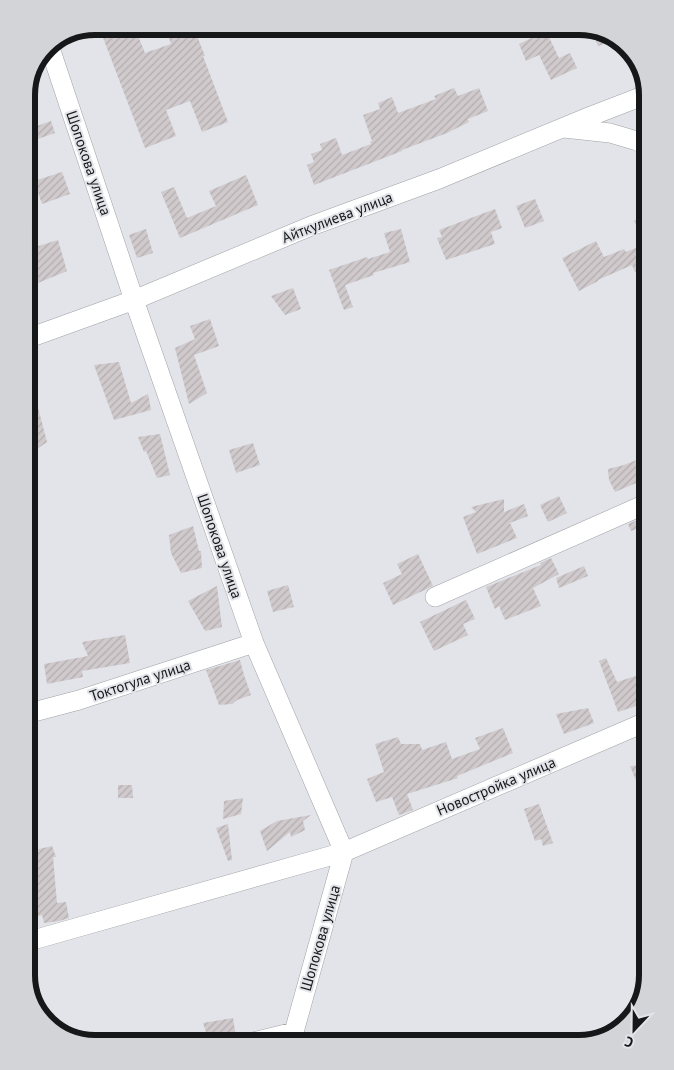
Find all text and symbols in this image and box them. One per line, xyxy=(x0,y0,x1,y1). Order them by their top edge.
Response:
street label: Шопокова улица xyxy=(62,108,116,218)
street label: Айткулиева улица xyxy=(279,187,395,247)
street label: Шопокова улица xyxy=(193,491,247,601)
street label: Токтогула улица xyxy=(87,655,193,705)
street label: Новостройка улица xyxy=(434,752,558,820)
street label: Шопокова улица xyxy=(296,883,344,993)
north arrow xyxy=(609,1005,659,1055)
text: С xyxy=(622,1032,636,1052)

